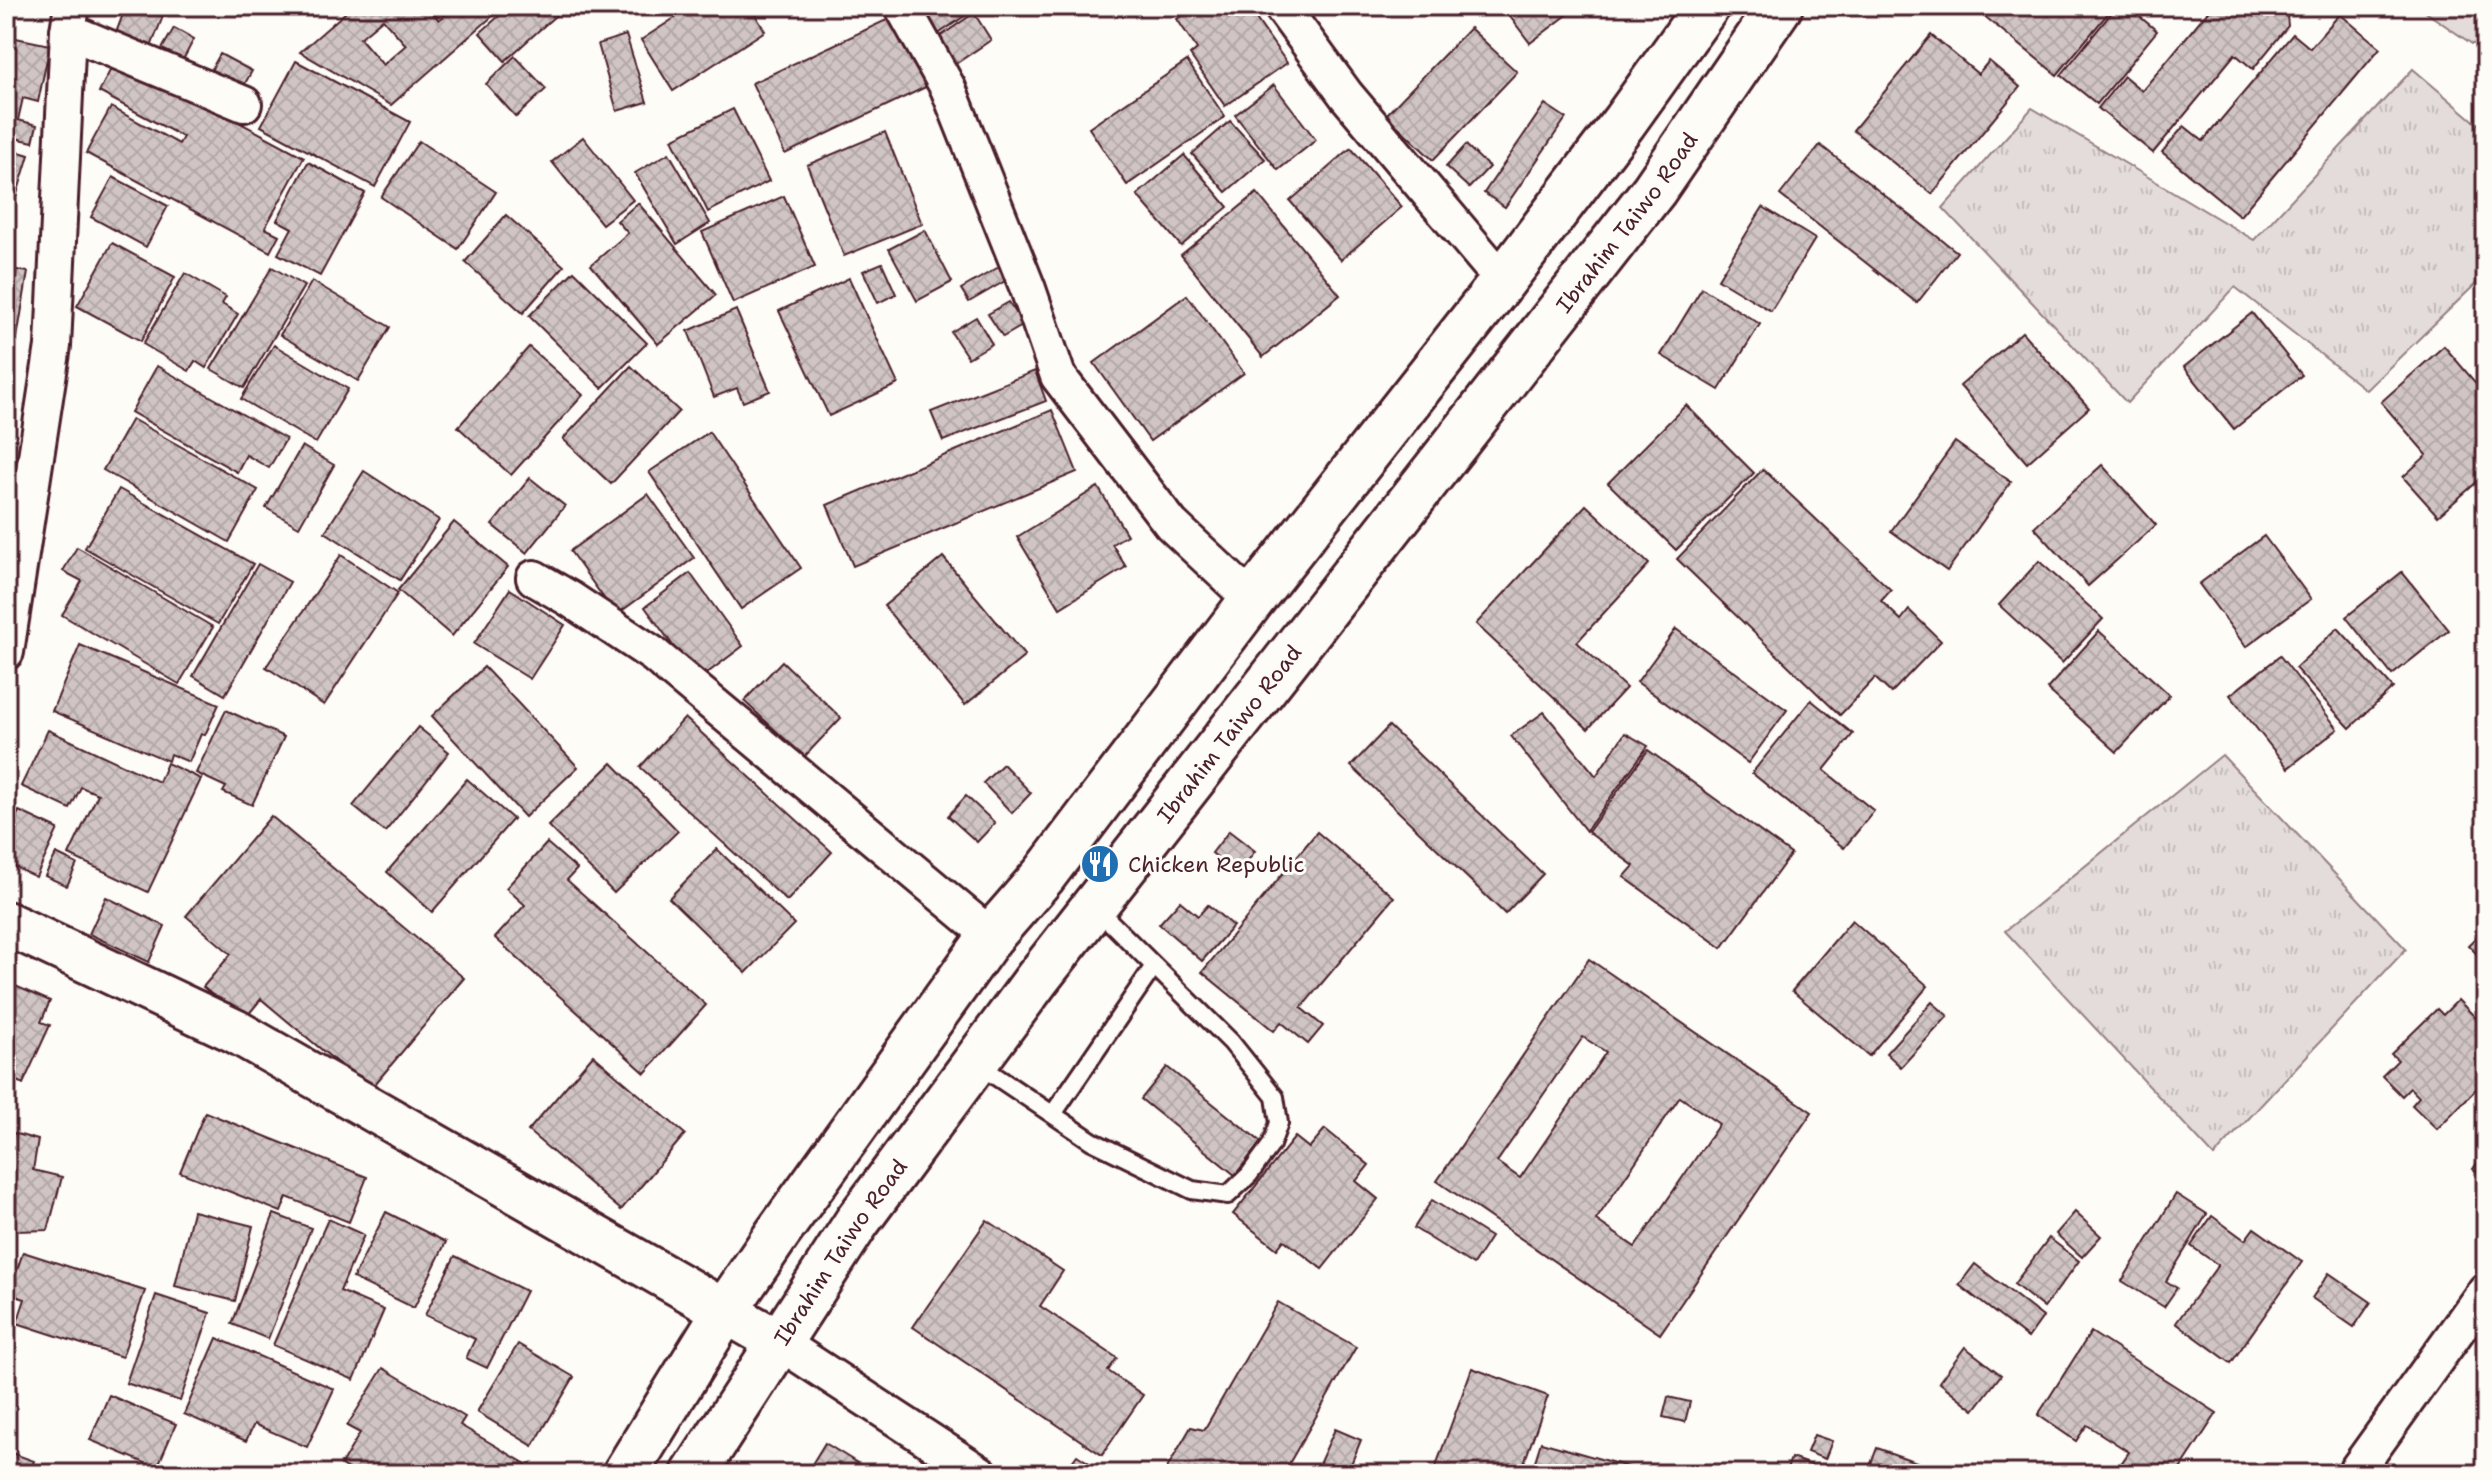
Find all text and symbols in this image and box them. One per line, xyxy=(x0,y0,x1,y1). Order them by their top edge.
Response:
street label: Ibrahim Taiwo Road xyxy=(1550,126,1704,319)
street label: Ibrahim Taiwo Road xyxy=(1150,639,1308,829)
restaurant icon: Chicken Republic xyxy=(1079,843,1121,885)
place label: Chicken Republic xyxy=(1128,850,1305,879)
street label: Ibrahim Taiwo Road xyxy=(767,1153,914,1351)

